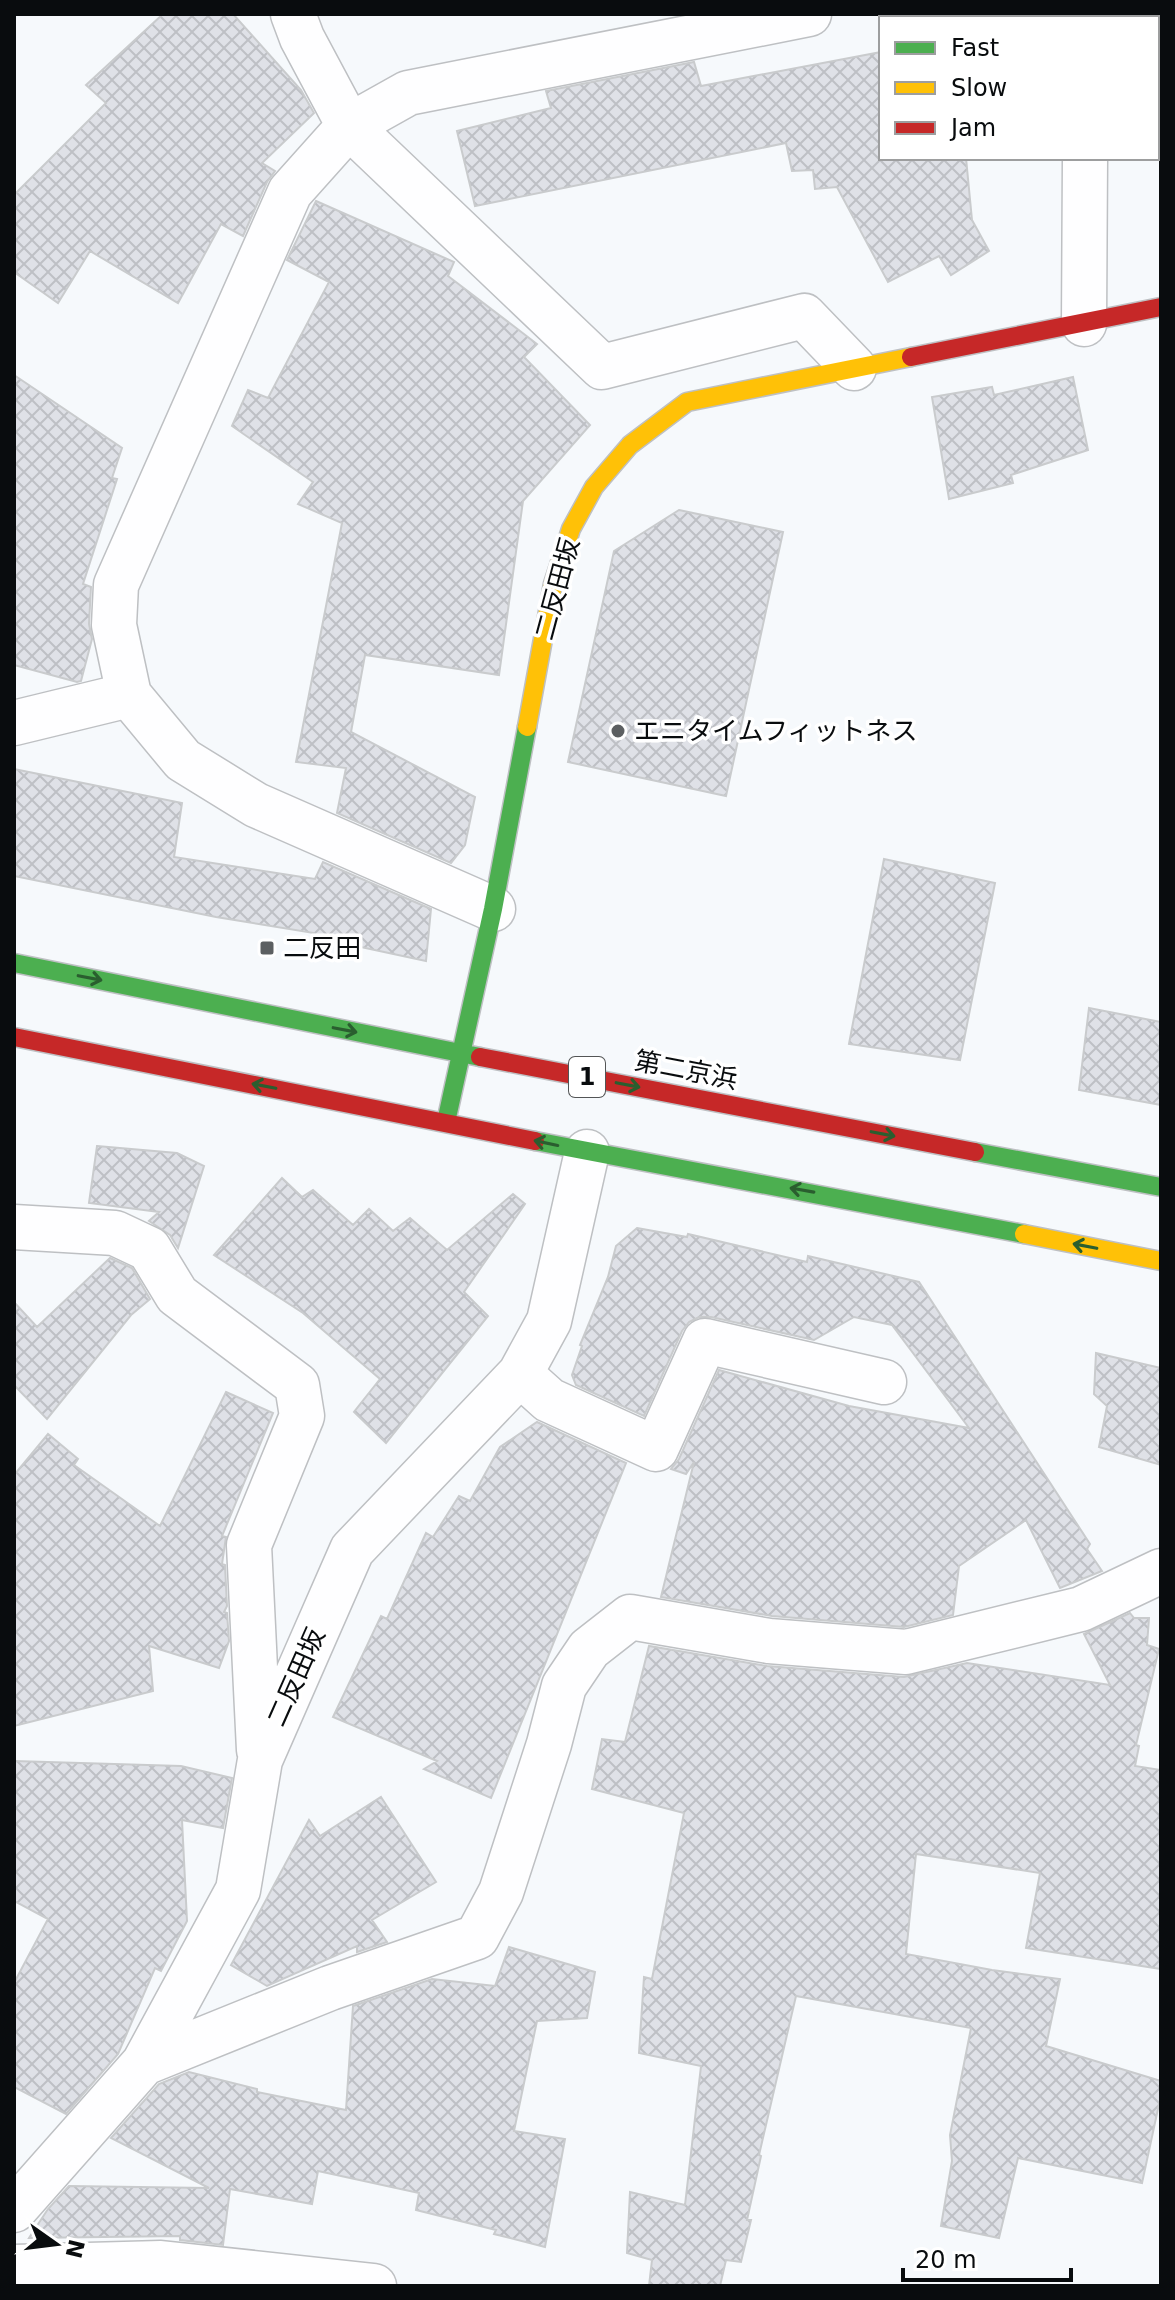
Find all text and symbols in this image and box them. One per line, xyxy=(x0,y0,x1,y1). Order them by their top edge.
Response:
legend xyxy=(879,16,1159,160)
text: Fast xyxy=(951,34,999,62)
text: Slow xyxy=(951,74,1007,102)
text: Jam xyxy=(949,114,996,142)
street label: 二反田坂 xyxy=(529,535,585,643)
place label: エニタイムフィットネス xyxy=(634,716,917,746)
marker: エニタイムフィットネス xyxy=(609,722,627,740)
place label: 二反田 xyxy=(283,933,361,963)
marker: 二反田 xyxy=(258,939,276,957)
one-way arrow xyxy=(77,971,103,986)
one-way arrow xyxy=(332,1023,358,1038)
street label: 第二京浜 xyxy=(632,1045,740,1095)
road number: 1 xyxy=(569,1057,605,1097)
one-way arrow xyxy=(252,1078,277,1093)
one-way arrow xyxy=(615,1079,640,1094)
one-way arrow xyxy=(870,1127,896,1142)
one-way arrow xyxy=(534,1135,560,1150)
one-way arrow xyxy=(790,1182,815,1197)
one-way arrow xyxy=(1072,1237,1098,1252)
street label: 二反田坂 xyxy=(261,1623,331,1731)
north arrow xyxy=(16,2204,96,2284)
scale bar xyxy=(903,2232,1071,2282)
text: N xyxy=(61,2237,89,2261)
text: 20 m xyxy=(915,2246,977,2274)

